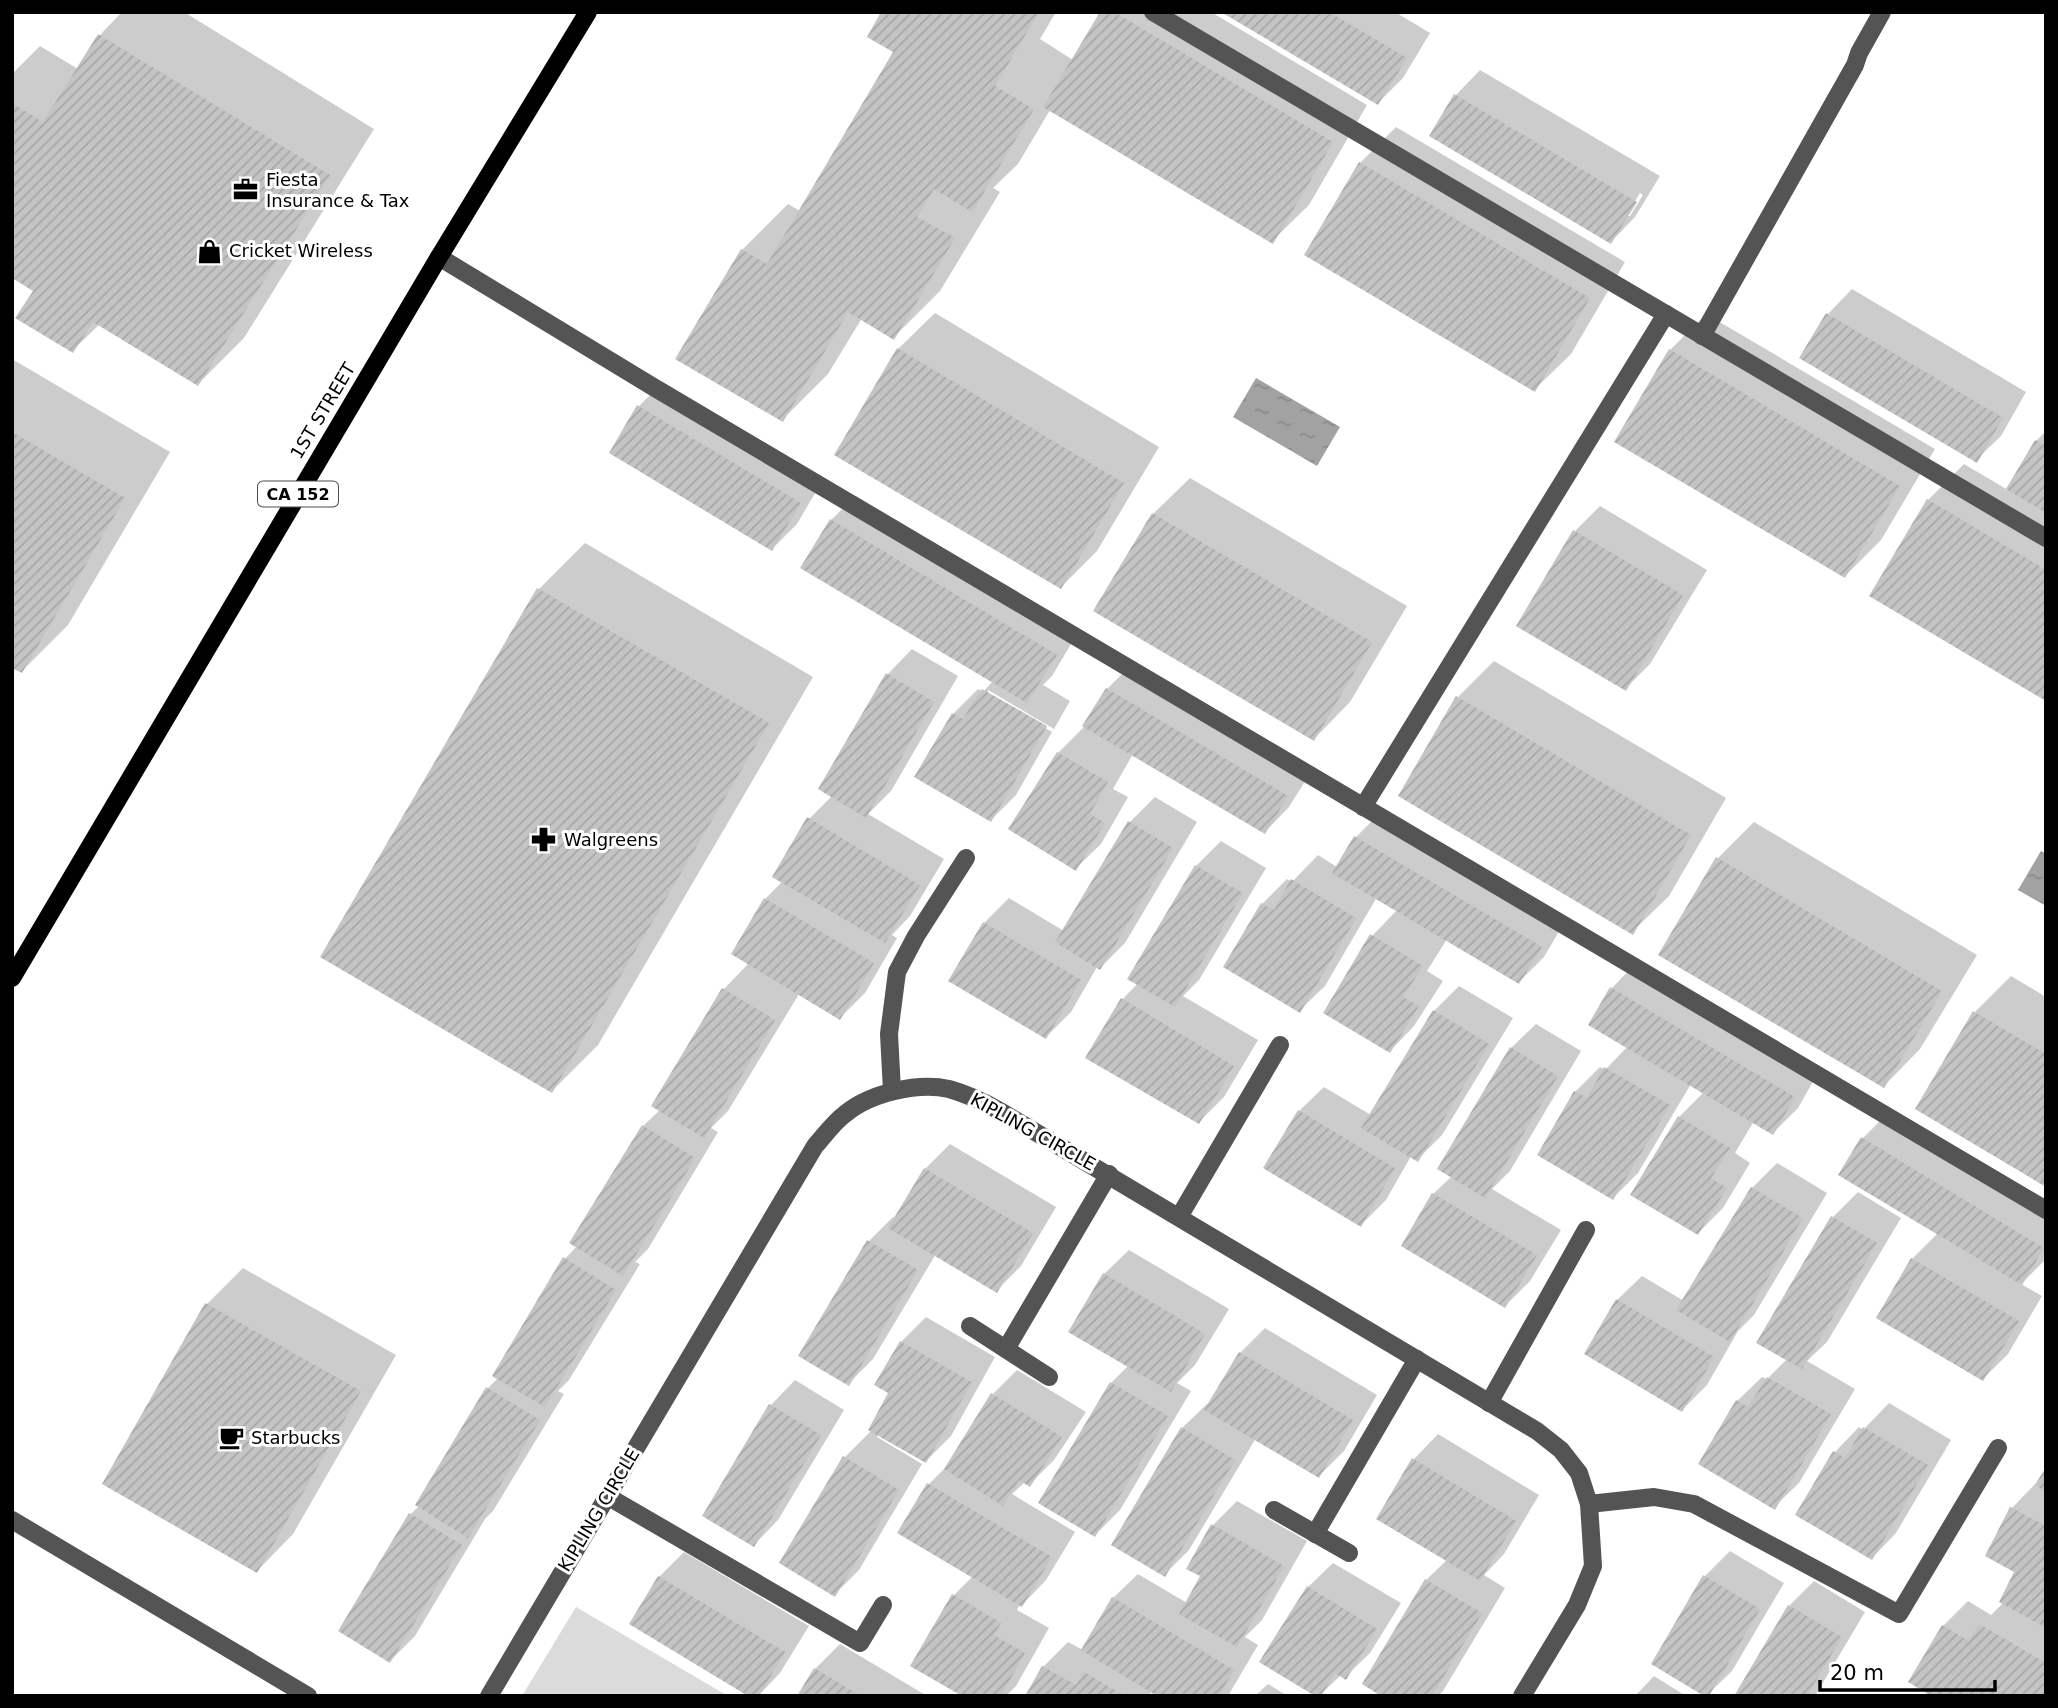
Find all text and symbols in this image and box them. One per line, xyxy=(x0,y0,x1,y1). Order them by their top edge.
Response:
place label: Fiesta Insurance & Tax xyxy=(266,169,410,211)
office icon: Fiesta Insurance & Tax xyxy=(232,176,260,204)
shop icon: Cricket Wireless xyxy=(195,237,223,265)
place label: Cricket Wireless xyxy=(229,240,373,261)
street label: 1ST STREET xyxy=(286,358,360,463)
road number: CA 152 xyxy=(258,481,338,506)
pharmacy icon: Walgreens xyxy=(530,826,558,854)
place label: Walgreens xyxy=(564,829,658,850)
street label: KIPLING CIRCLE xyxy=(967,1088,1100,1175)
cafe icon: Starbucks xyxy=(217,1424,245,1452)
place label: Starbucks xyxy=(251,1427,340,1448)
street label: KIPLING CIRCLE xyxy=(554,1444,644,1575)
scale bar xyxy=(1820,1648,1995,1692)
text: 20 m xyxy=(1830,1661,1884,1685)

